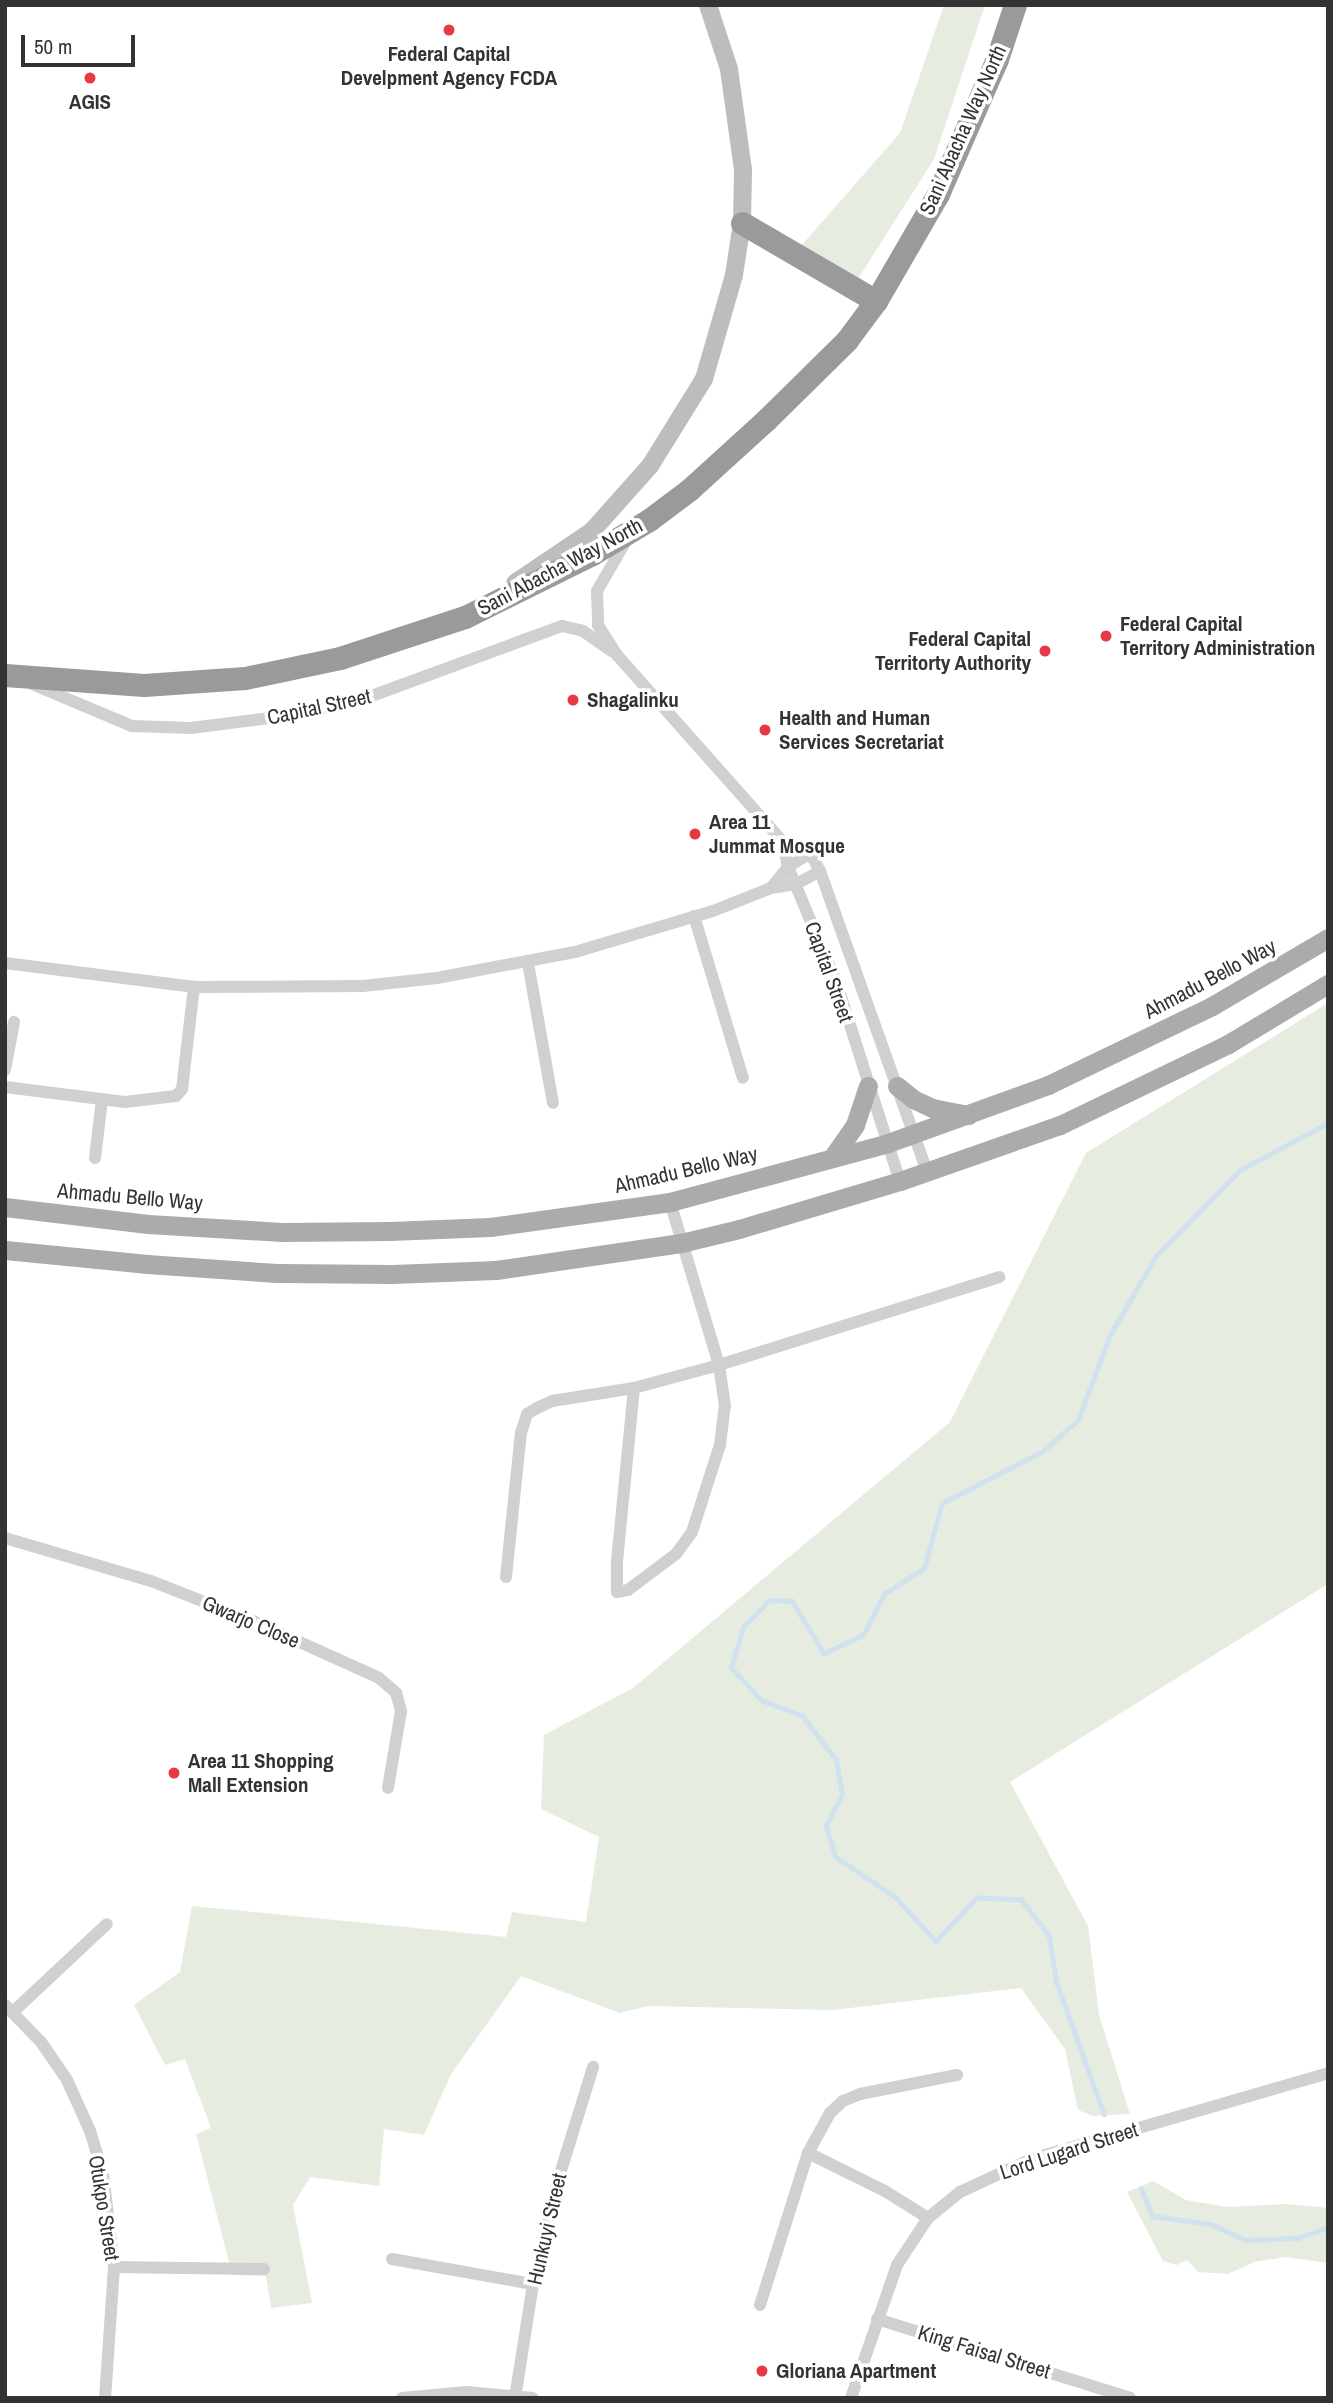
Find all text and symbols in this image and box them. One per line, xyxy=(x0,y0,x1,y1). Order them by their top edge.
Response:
scale bar xyxy=(24,21,138,65)
marker: Federal Capital Develpment Agency FCDA xyxy=(441,22,457,38)
text: 50 m xyxy=(34,32,72,61)
place label: Federal Capital Develpment Agency FCDA xyxy=(340,41,558,91)
street label: Sani Abacha Way North xyxy=(914,41,1012,219)
marker: AGIS xyxy=(82,70,98,86)
place label: AGIS xyxy=(69,89,111,115)
street label: Sani Abacha Way North xyxy=(473,513,647,621)
place label: Federal Capital Territory Administration xyxy=(1120,611,1316,661)
place label: Federal Capital Territorty Authority xyxy=(874,626,1031,676)
marker: Federal Capital Territory Administration xyxy=(1098,628,1114,644)
marker: Federal Capital Territorty Authority xyxy=(1037,643,1053,659)
street label: Capital Street xyxy=(265,684,373,730)
place label: Shagalinku xyxy=(587,687,679,713)
marker: Shagalinku xyxy=(565,692,581,708)
place label: Health and Human Services Secretariat xyxy=(779,705,944,755)
marker: Health and Human Services Secretariat xyxy=(757,722,773,738)
place label: Area 11 Jummat Mosque xyxy=(709,809,845,859)
marker: Area 11 Jummat Mosque xyxy=(687,826,703,842)
street label: Capital Street xyxy=(799,918,859,1026)
street label: Ahmadu Bello Way xyxy=(1140,934,1280,1024)
street label: Ahmadu Bello Way xyxy=(612,1141,760,1199)
street label: Ahmadu Bello Way xyxy=(56,1178,204,1216)
street label: Gwarjo Close xyxy=(199,1590,303,1654)
place label: Area 11 Shopping Mall Extension xyxy=(188,1748,333,1798)
marker: Area 11 Shopping Mall Extension xyxy=(166,1765,182,1781)
street label: Lord Lugard Street xyxy=(997,2117,1141,2185)
street label: Otukpo Street xyxy=(83,2154,125,2262)
street label: Hunkuyi Street xyxy=(522,2171,572,2287)
street label: King Faisal Street xyxy=(915,2320,1053,2384)
place label: Gloriana Apartment xyxy=(776,2358,937,2384)
marker: Gloriana Apartment xyxy=(754,2363,770,2379)

